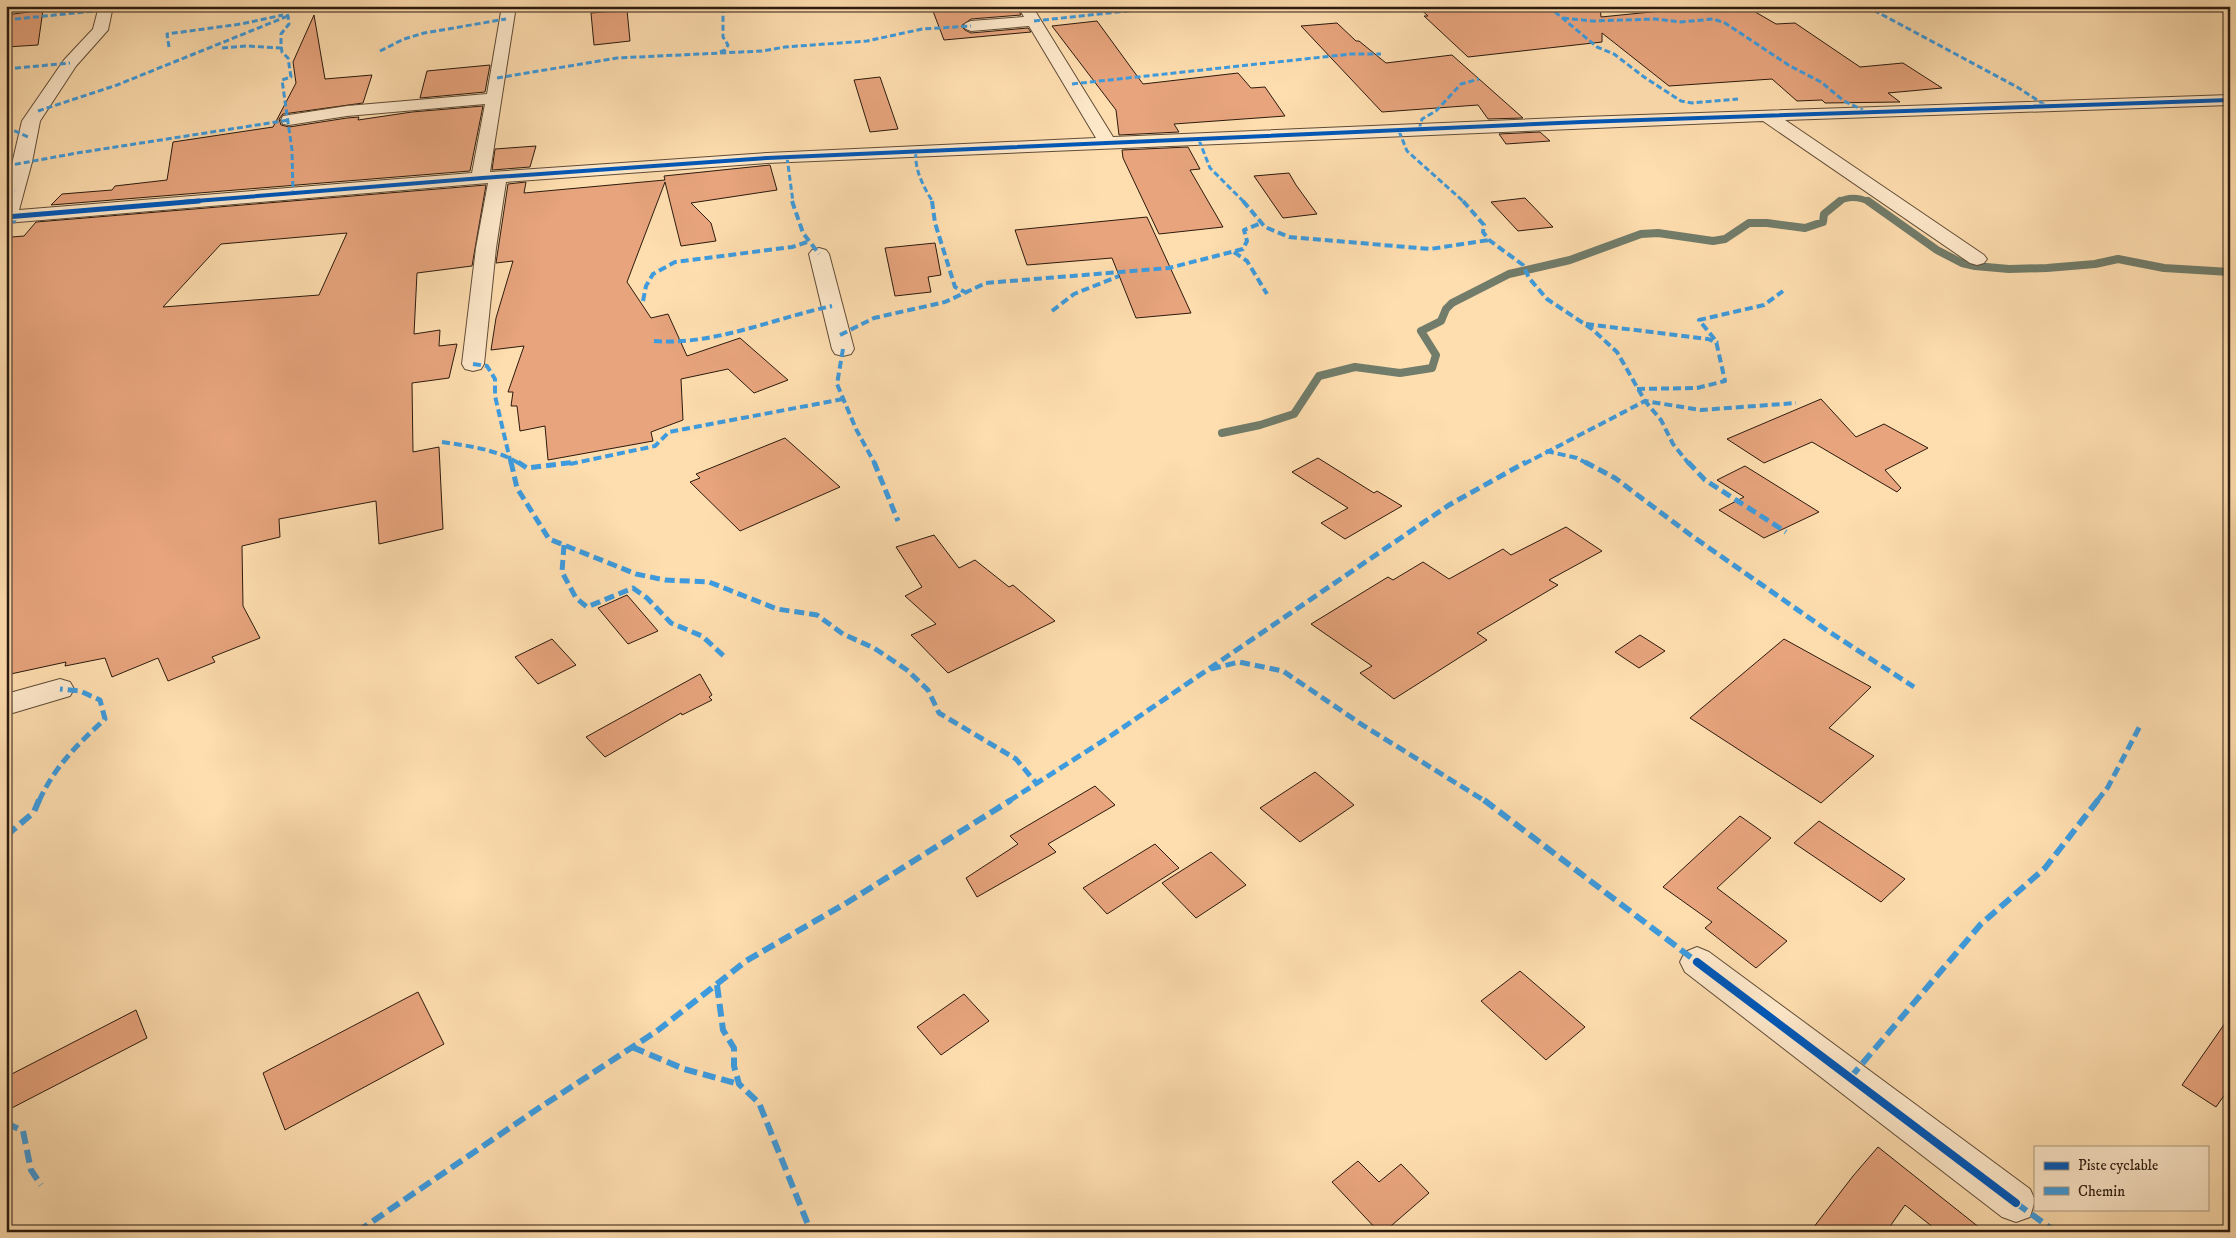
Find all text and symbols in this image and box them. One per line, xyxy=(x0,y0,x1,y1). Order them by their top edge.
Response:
legend xyxy=(2034,1146,2208,1210)
text: Piste cyclable xyxy=(2078,1156,2158,1175)
text: Chemin xyxy=(2078,1182,2125,1201)

